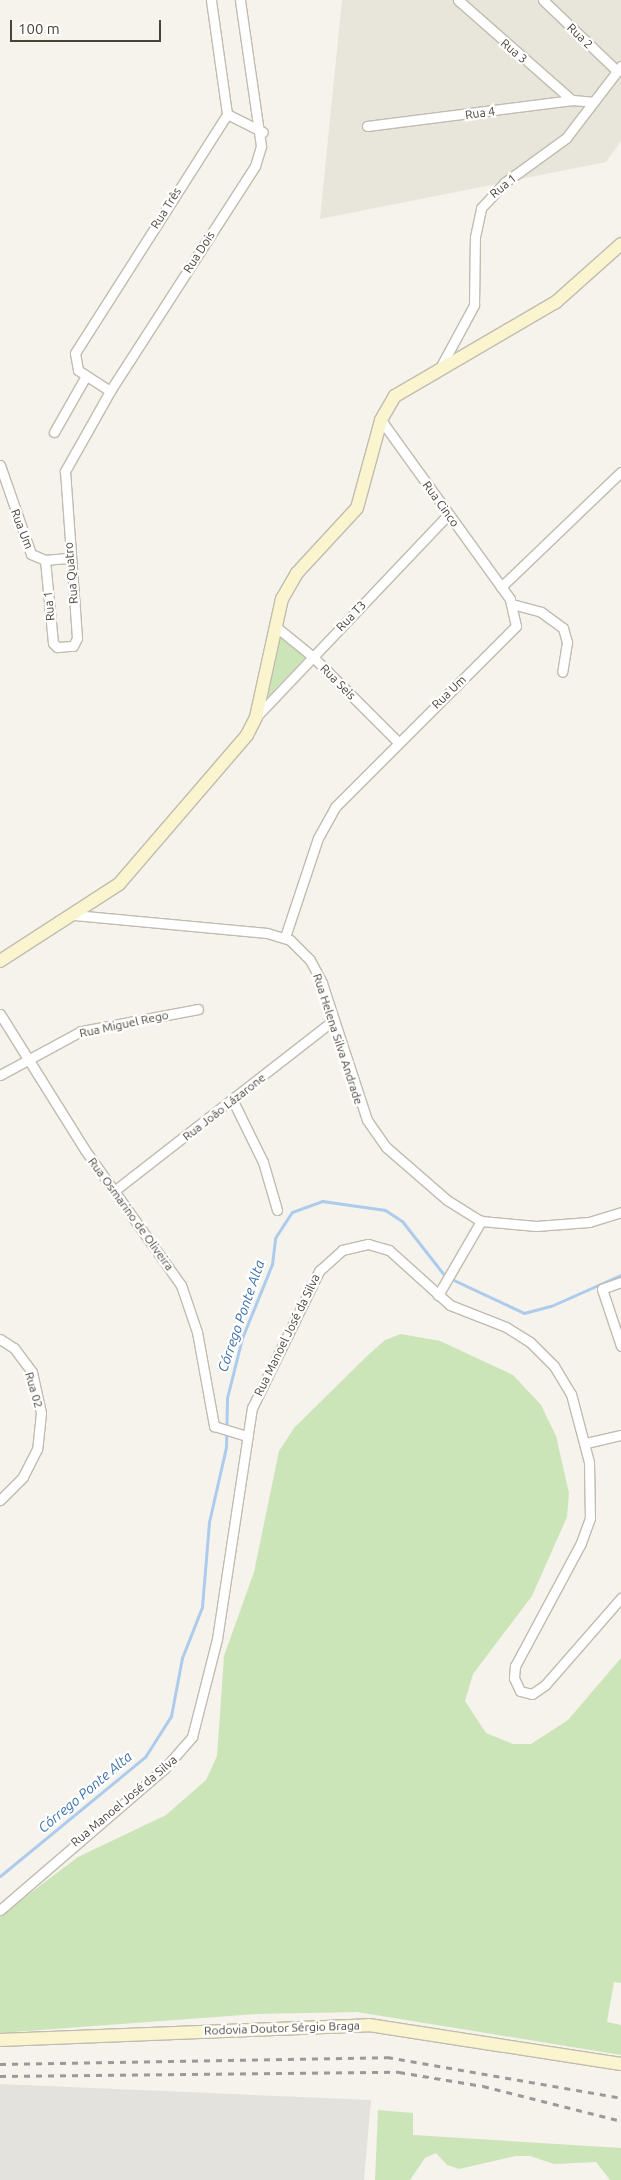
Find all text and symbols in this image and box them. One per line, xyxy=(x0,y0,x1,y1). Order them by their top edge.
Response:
scale bar xyxy=(12,10,164,42)
text: 100 m xyxy=(18,20,60,37)
street label: Rua 2 xyxy=(564,20,596,52)
street label: Rua 3 xyxy=(498,36,530,66)
street label: Rua 4 xyxy=(464,104,496,122)
street label: Rua 1 xyxy=(487,171,519,201)
street label: Rua Três xyxy=(148,185,184,231)
street label: Rua Dois xyxy=(180,228,218,276)
street label: Rua Cinco xyxy=(420,478,462,530)
street label: Rua Um xyxy=(8,507,36,551)
street label: Rua Quatro xyxy=(61,542,81,604)
street label: Rua 1 xyxy=(41,590,57,622)
street label: Rua T3 xyxy=(333,598,369,634)
street label: Rua Seis xyxy=(317,661,359,703)
street label: Rua Um xyxy=(429,672,469,712)
street label: Rua Helena Silva Andrade xyxy=(310,972,366,1106)
street label: Rua Miguel Rego xyxy=(78,1008,170,1040)
street label: Rua João Lázarone xyxy=(180,1070,268,1144)
street label: Rua Osmarino de Oliveira xyxy=(85,1155,177,1273)
water label: Córrego Ponte Alta xyxy=(214,1258,268,1374)
street label: Rua Manoel José da Silva xyxy=(251,1272,323,1398)
street label: Rua 02 xyxy=(22,1370,46,1410)
water label: Córrego Ponte Alta xyxy=(35,1748,135,1836)
street label: Rua Manoel José da Silva xyxy=(68,1752,180,1850)
street label: Rodovia Doutor Sérgio Braga xyxy=(204,2018,360,2038)

